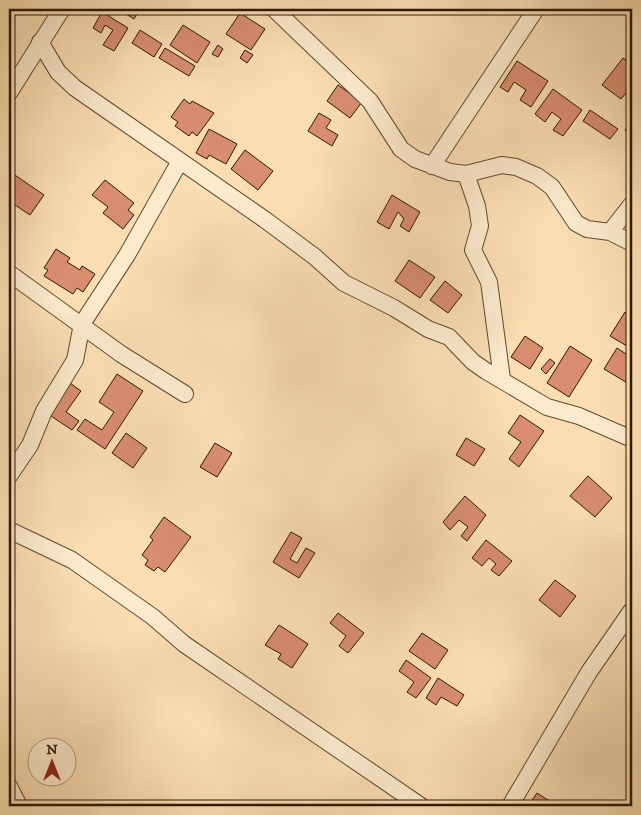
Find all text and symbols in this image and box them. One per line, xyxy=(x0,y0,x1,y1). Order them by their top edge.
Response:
north arrow xyxy=(28,738,78,788)
text: N xyxy=(46,741,58,759)

